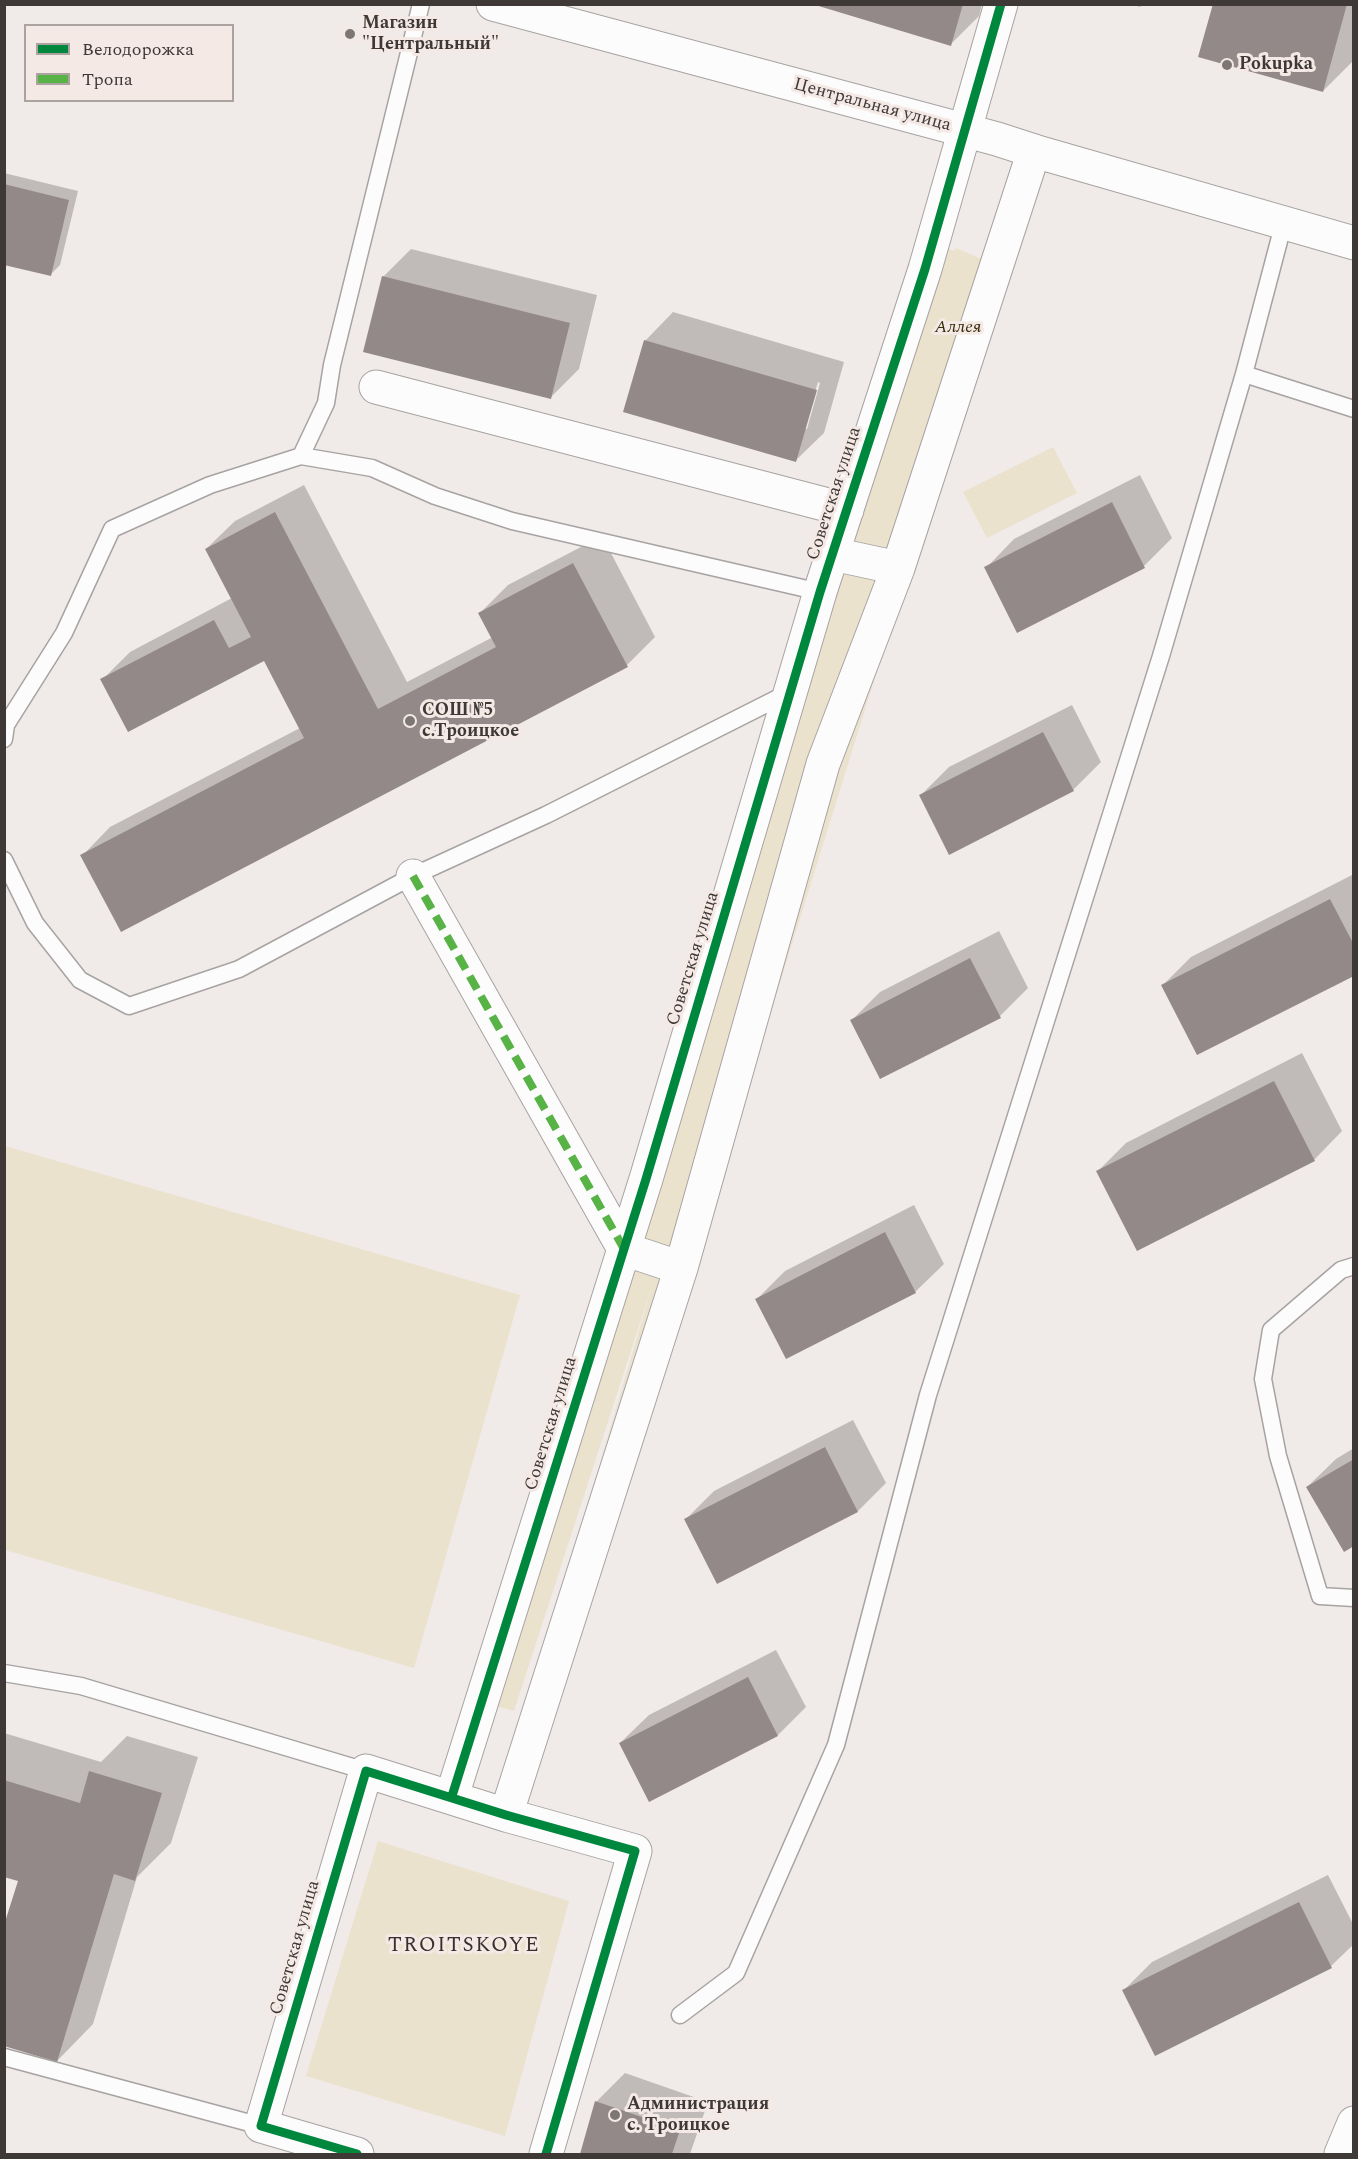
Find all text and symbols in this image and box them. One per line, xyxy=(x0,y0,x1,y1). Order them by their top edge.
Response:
place label: Магазин "Центральный" xyxy=(362,13,499,56)
legend xyxy=(24,24,234,102)
marker: Магазин "Центральный" xyxy=(343,27,357,41)
text: Велодорожка xyxy=(82,36,194,63)
place label: Pokupka xyxy=(1239,54,1313,76)
marker: Pokupka xyxy=(1220,58,1234,72)
text: Тропа xyxy=(82,66,133,93)
street label: Центральная улица xyxy=(791,75,953,137)
park label: Аллея xyxy=(935,317,981,339)
street label: Советская улица xyxy=(803,424,867,564)
place label: СОШ №5 с.Троицкое xyxy=(422,700,519,742)
marker: СОШ №5 с.Троицкое xyxy=(403,714,417,728)
street label: Советская улица xyxy=(663,889,725,1029)
street label: Советская улица xyxy=(521,1354,583,1494)
street label: Советская улица xyxy=(266,1878,326,2018)
district label: TROITSKOYE xyxy=(388,1934,540,1960)
place label: Администрация с. Троицкое xyxy=(627,2094,769,2136)
marker: Администрация с. Троицкое xyxy=(608,2108,622,2122)

